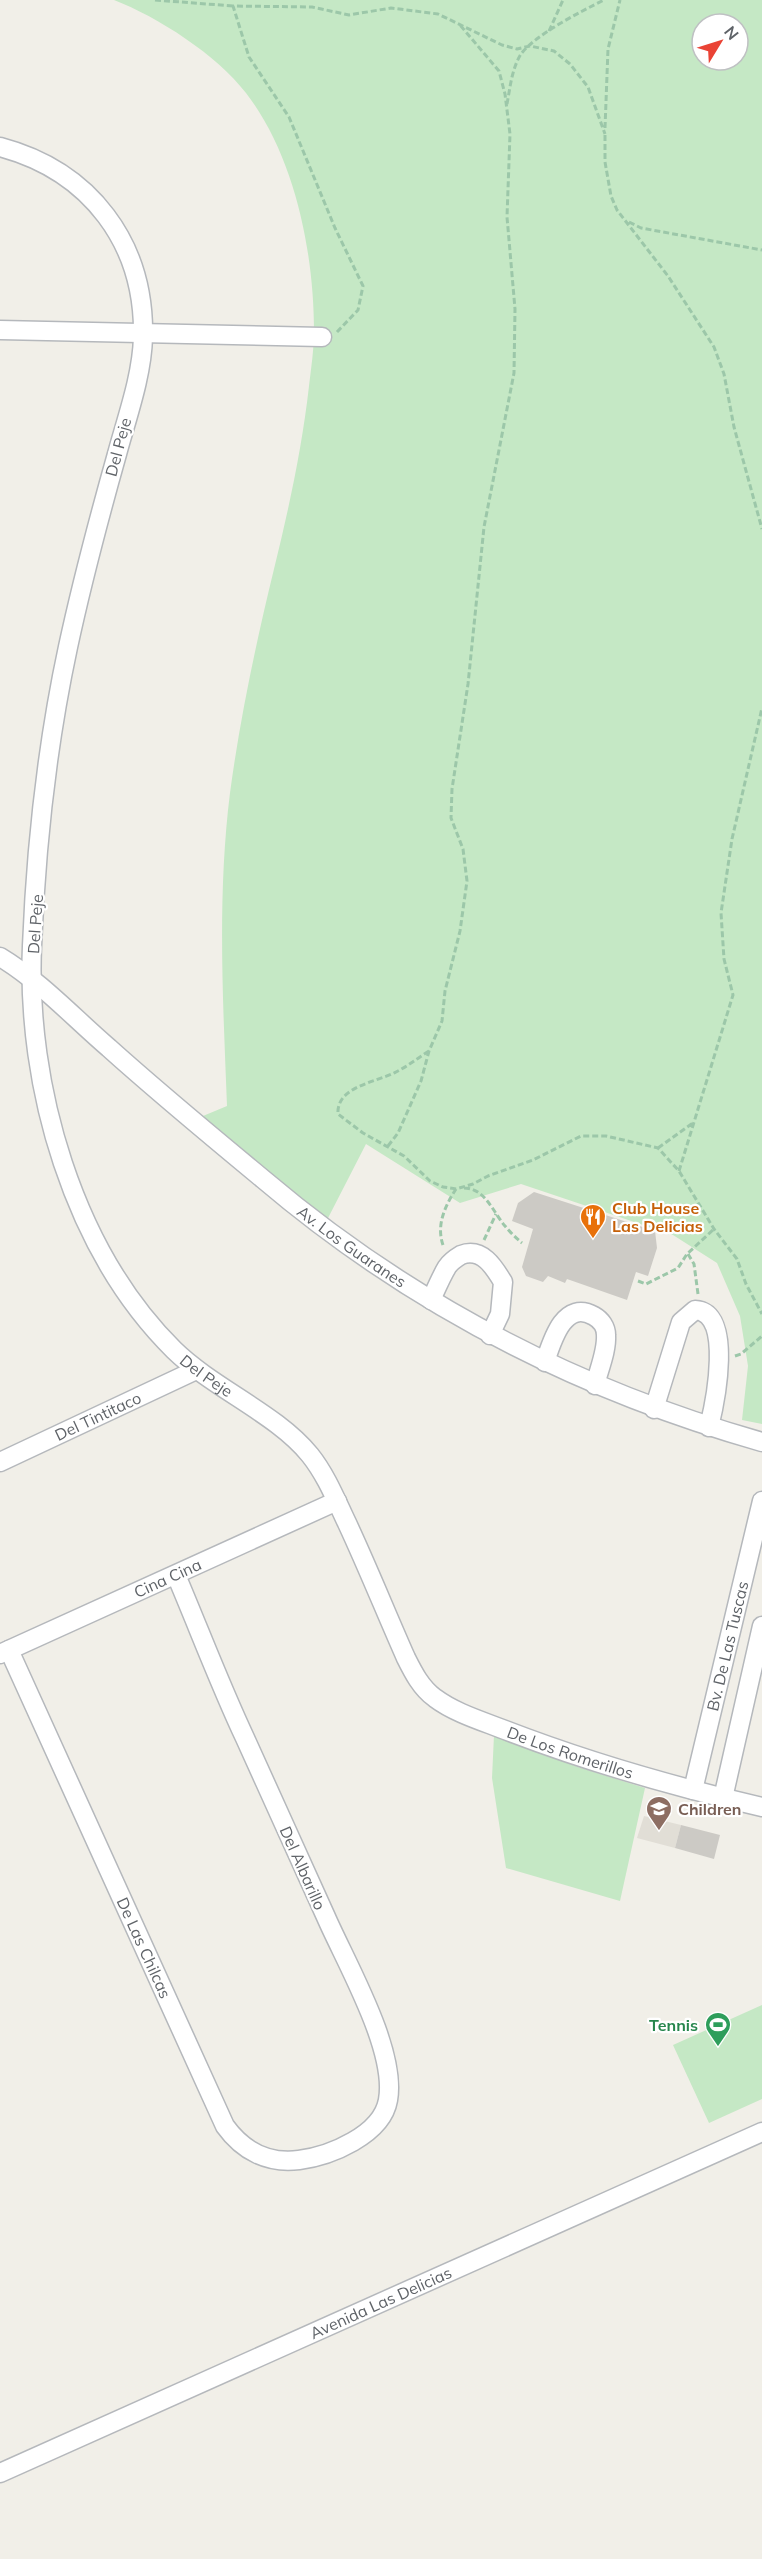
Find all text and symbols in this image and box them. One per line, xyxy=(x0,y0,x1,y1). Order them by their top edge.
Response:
north arrow xyxy=(690,12,750,72)
text: N xyxy=(720,22,743,44)
street label: Del Peje xyxy=(101,415,135,479)
street label: Del Peje xyxy=(23,893,47,955)
place label: Club House Las Delicias xyxy=(612,1198,703,1236)
street label: Av. Los Guaranes xyxy=(293,1201,410,1292)
restaurant icon: Club House Las Delicias xyxy=(578,1202,608,1240)
street label: Del Peje xyxy=(176,1350,236,1401)
street label: Del Tintitaco xyxy=(51,1387,144,1445)
street label: Cina Cina xyxy=(131,1554,204,1602)
street label: Bv. De Las Tuscas xyxy=(702,1579,753,1713)
street label: De Los Romerillos xyxy=(504,1722,636,1783)
school or university icon: Children xyxy=(644,1794,674,1832)
place label: Children xyxy=(678,1799,741,1819)
street label: Del Albarillo xyxy=(276,1823,330,1913)
street label: De Las Chilcas xyxy=(113,1894,176,2001)
sports icon: Tennis xyxy=(703,2010,733,2048)
place label: Tennis xyxy=(649,2015,698,2035)
street label: Avenida Las Delicias xyxy=(307,2262,455,2343)

